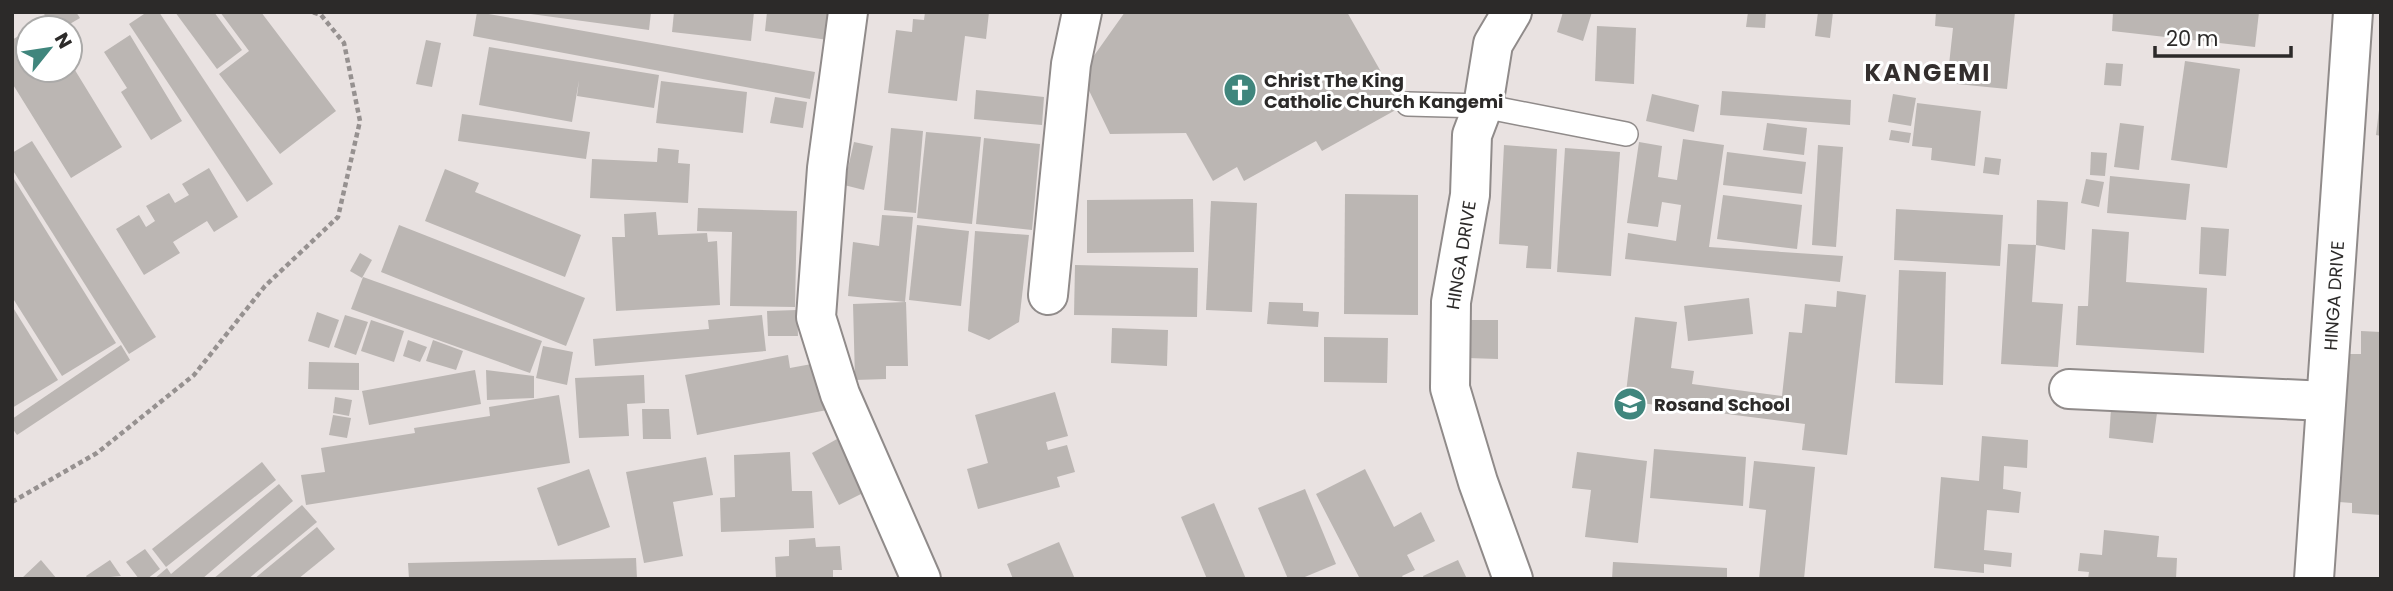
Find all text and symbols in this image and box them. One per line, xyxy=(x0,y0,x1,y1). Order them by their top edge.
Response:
north arrow xyxy=(14,14,84,84)
scale bar xyxy=(2155,14,2292,58)
text: 20 m xyxy=(2166,24,2219,53)
text: N xyxy=(48,28,79,54)
district label: KANGEMI xyxy=(1865,56,1991,89)
place label: Christ The King Catholic Church Kangemi xyxy=(1264,68,1503,114)
church icon: Christ The King Catholic Church Kangemi xyxy=(1221,71,1259,109)
street label: HINGA DRIVE xyxy=(1440,199,1482,311)
street label: HINGA DRIVE xyxy=(2317,240,2350,351)
school or university icon: Rosand School xyxy=(1611,385,1649,423)
place label: Rosand School xyxy=(1654,392,1790,417)

